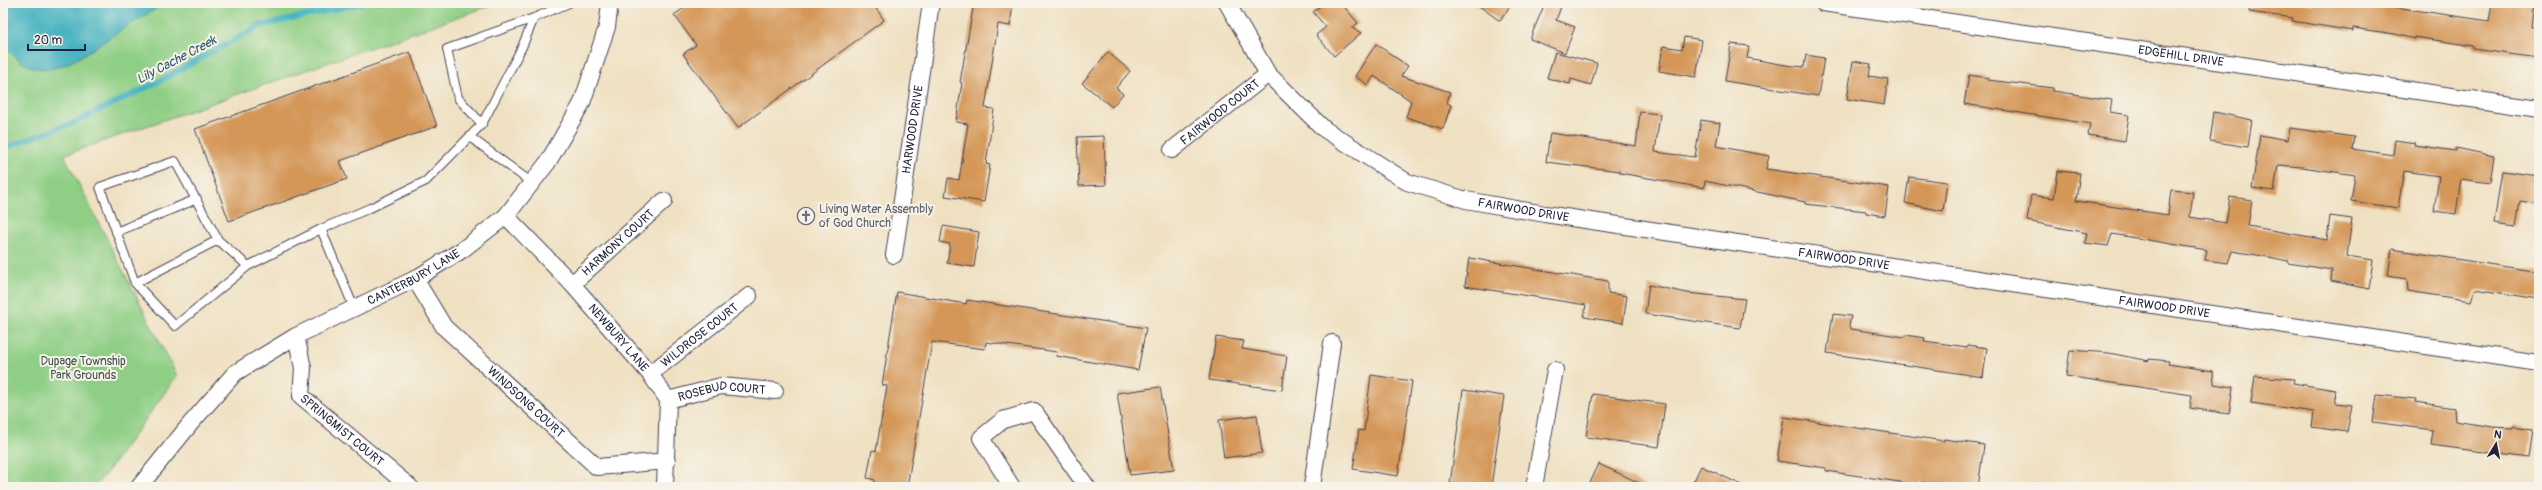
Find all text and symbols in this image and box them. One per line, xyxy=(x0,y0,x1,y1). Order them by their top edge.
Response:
scale bar xyxy=(28,26,85,52)
water label: Lily Cache Creek xyxy=(134,31,220,88)
text: 20 m xyxy=(34,33,63,48)
street label: EDGEHILL DRIVE xyxy=(2137,43,2225,70)
street label: FAIRWOOD COURT xyxy=(1177,76,1263,149)
street label: HARWOOD DRIVE xyxy=(899,84,927,175)
street label: FAIRWOOD DRIVE xyxy=(1477,195,1570,226)
place label: Living Water Assembly of God Church xyxy=(819,202,933,231)
street label: HARMONY COURT xyxy=(579,206,658,279)
church icon: Living Water Assembly of God Church xyxy=(796,206,816,226)
street label: FAIRWOOD DRIVE xyxy=(1797,245,1890,274)
street label: CANTERBURY LANE xyxy=(365,246,463,309)
street label: FAIRWOOD DRIVE xyxy=(2117,293,2211,322)
street label: WILDROSE COURT xyxy=(658,300,742,371)
street label: NEWBURY LANE xyxy=(585,301,652,375)
park label: Dupage Township Park Grounds xyxy=(40,354,126,383)
street label: WINDSONG COURT xyxy=(484,363,567,441)
street label: ROSEBUD COURT xyxy=(676,379,766,405)
street label: SPRINGMIST COURT xyxy=(297,391,387,470)
north arrow xyxy=(2476,424,2516,464)
text: N xyxy=(2493,428,2503,442)

